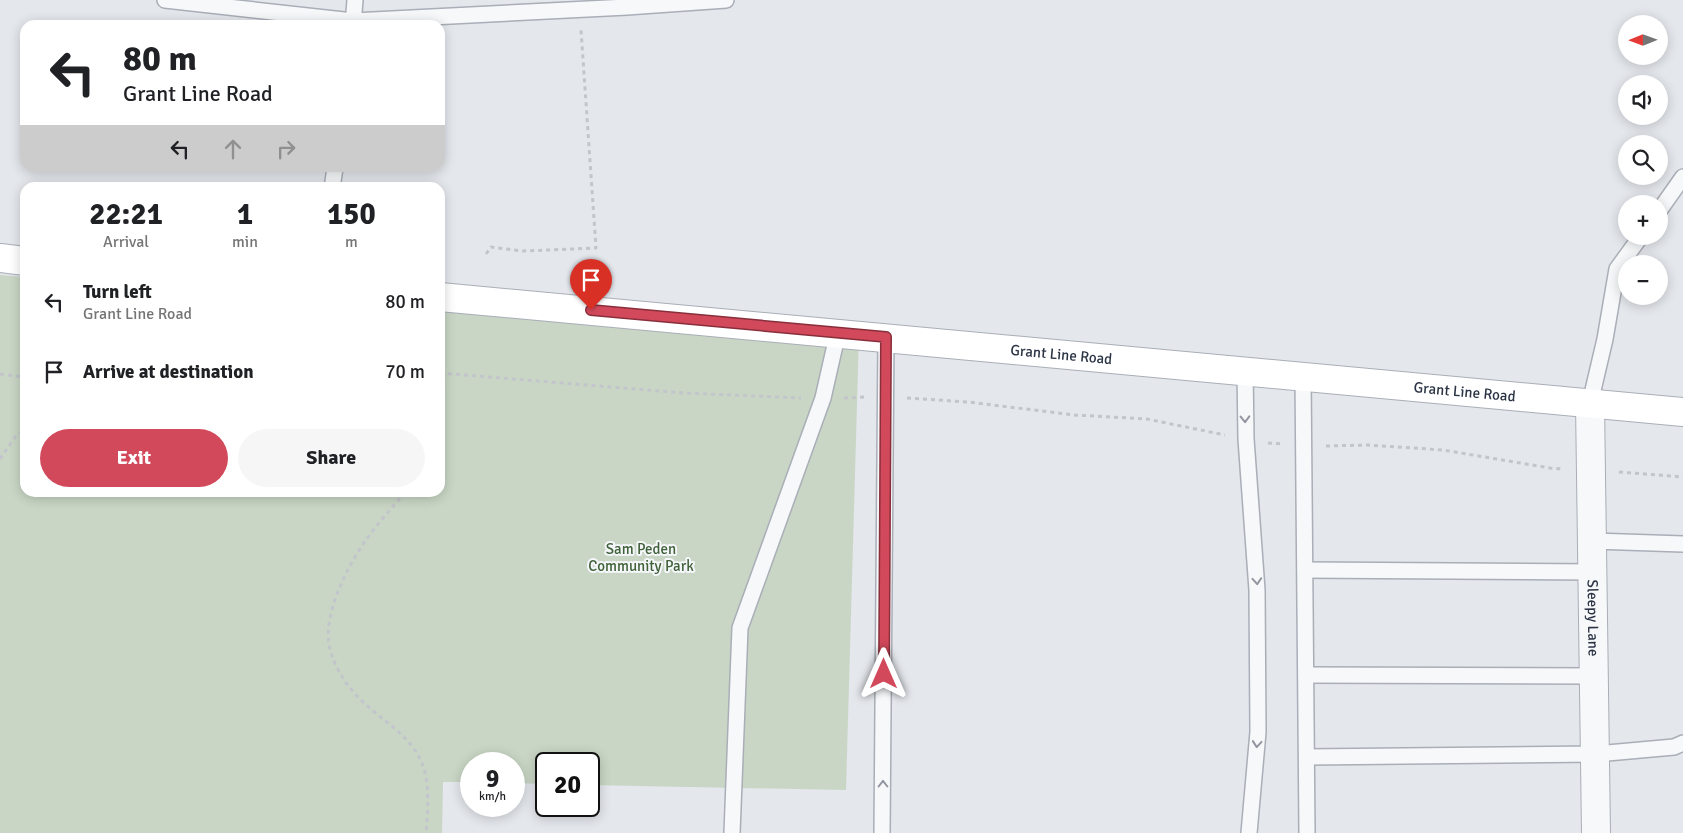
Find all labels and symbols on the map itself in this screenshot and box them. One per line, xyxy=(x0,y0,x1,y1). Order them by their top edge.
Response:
north arrow xyxy=(1618,15,1668,65)
pin xyxy=(570,259,612,310)
street label: Grant Line Road xyxy=(1010,341,1113,368)
street label: Grant Line Road xyxy=(1413,378,1516,405)
one-way arrow xyxy=(1240,415,1251,423)
park label: Sam Peden Community Park xyxy=(588,540,694,575)
one-way arrow xyxy=(1251,578,1262,586)
street label: Sleepy Lane xyxy=(1583,579,1603,657)
position arrow xyxy=(857,647,909,699)
one-way arrow xyxy=(1252,740,1263,748)
speed limit sign: 20 xyxy=(535,752,600,817)
one-way arrow xyxy=(878,780,888,788)

